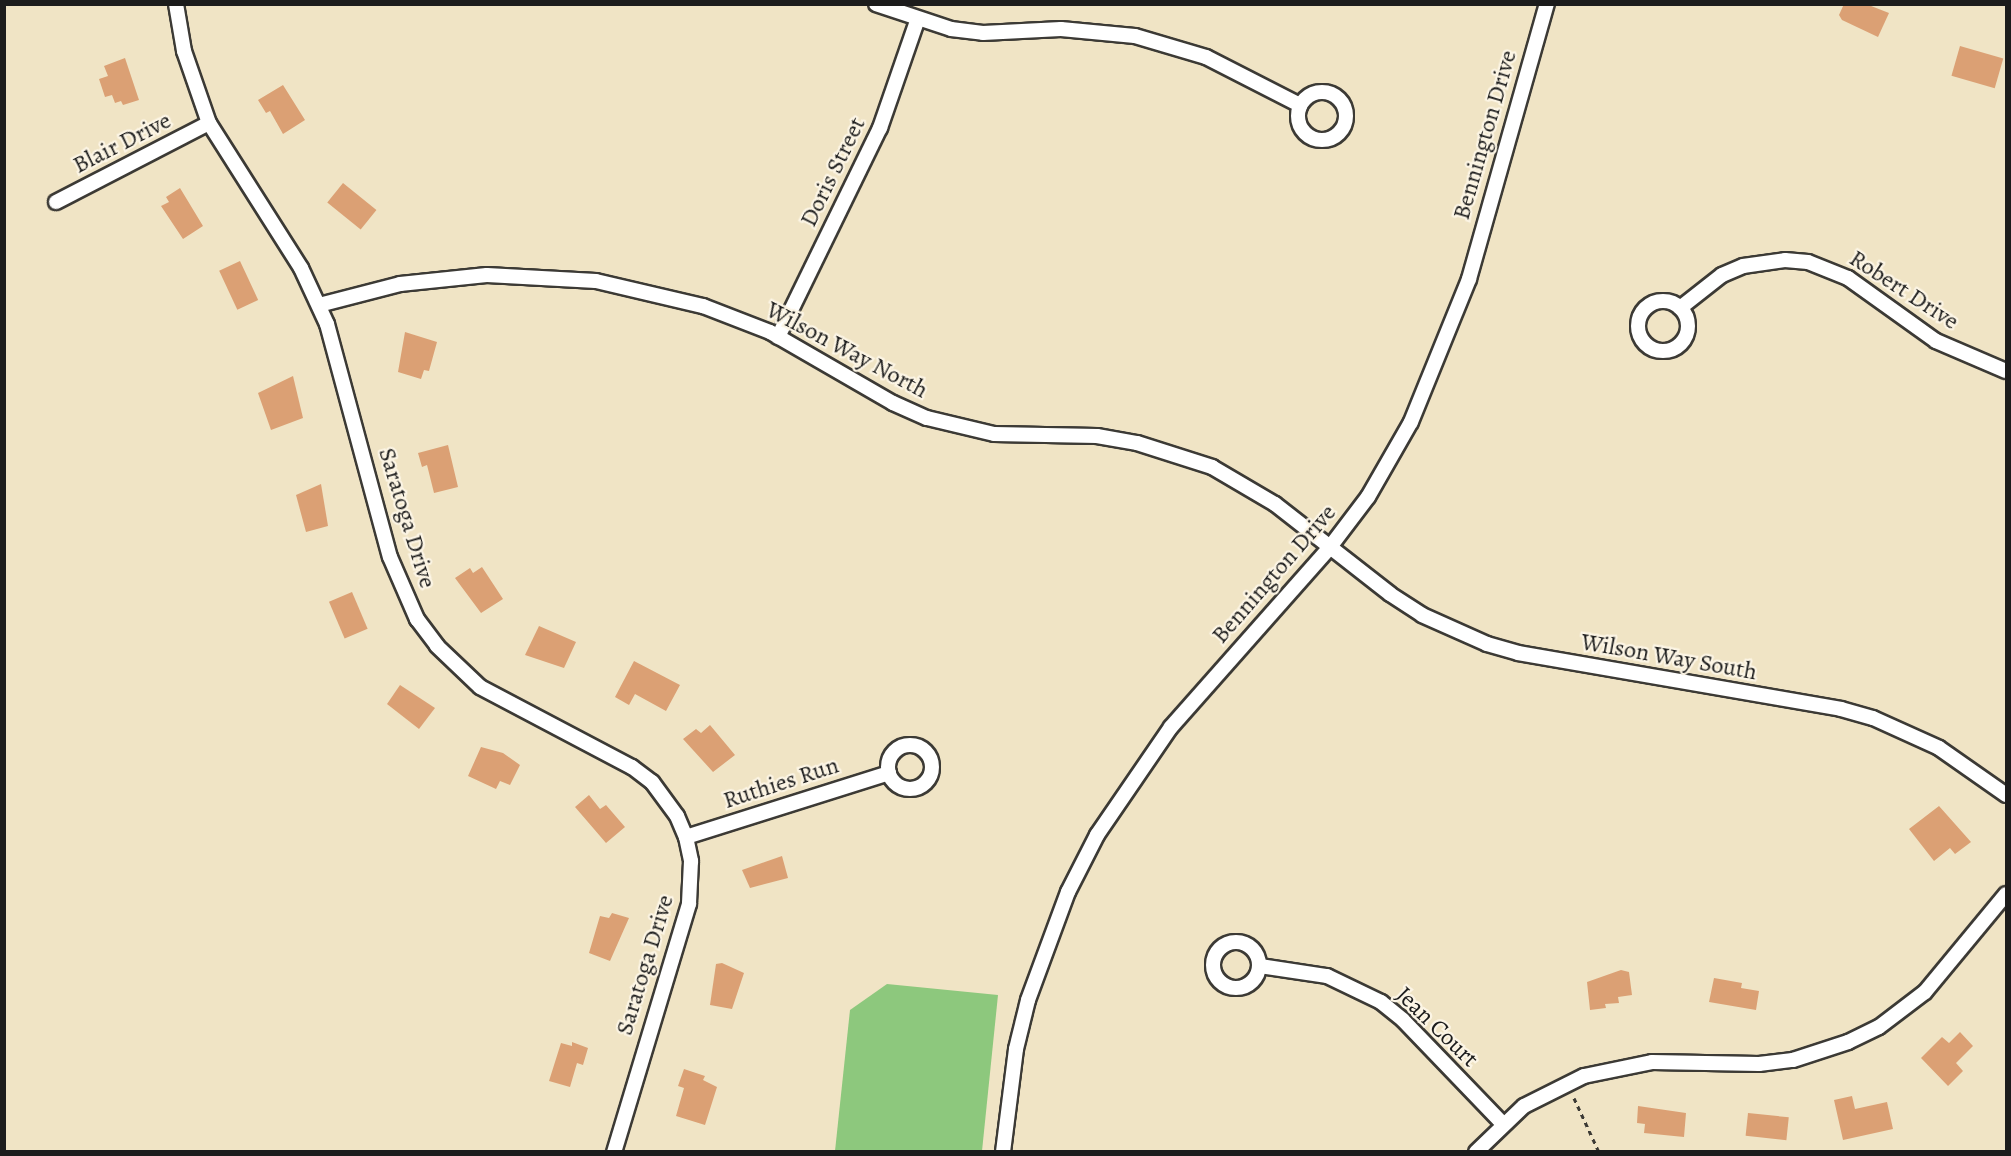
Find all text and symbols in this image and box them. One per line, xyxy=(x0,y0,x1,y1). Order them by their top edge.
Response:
street label: Bennington Drive xyxy=(1447,47,1523,223)
street label: Blair Drive xyxy=(68,106,176,180)
street label: Doris Street xyxy=(794,113,872,231)
street label: Robert Drive xyxy=(1844,244,1964,336)
street label: Wilson Way North xyxy=(761,295,933,405)
street label: Saratoga Drive xyxy=(372,444,442,592)
street label: Bennington Drive xyxy=(1206,499,1342,649)
street label: Wilson Way South xyxy=(1579,627,1759,687)
street label: Ruthies Run xyxy=(720,751,842,815)
street label: Saratoga Drive xyxy=(610,891,680,1039)
street label: Jean Court xyxy=(1390,981,1484,1073)

